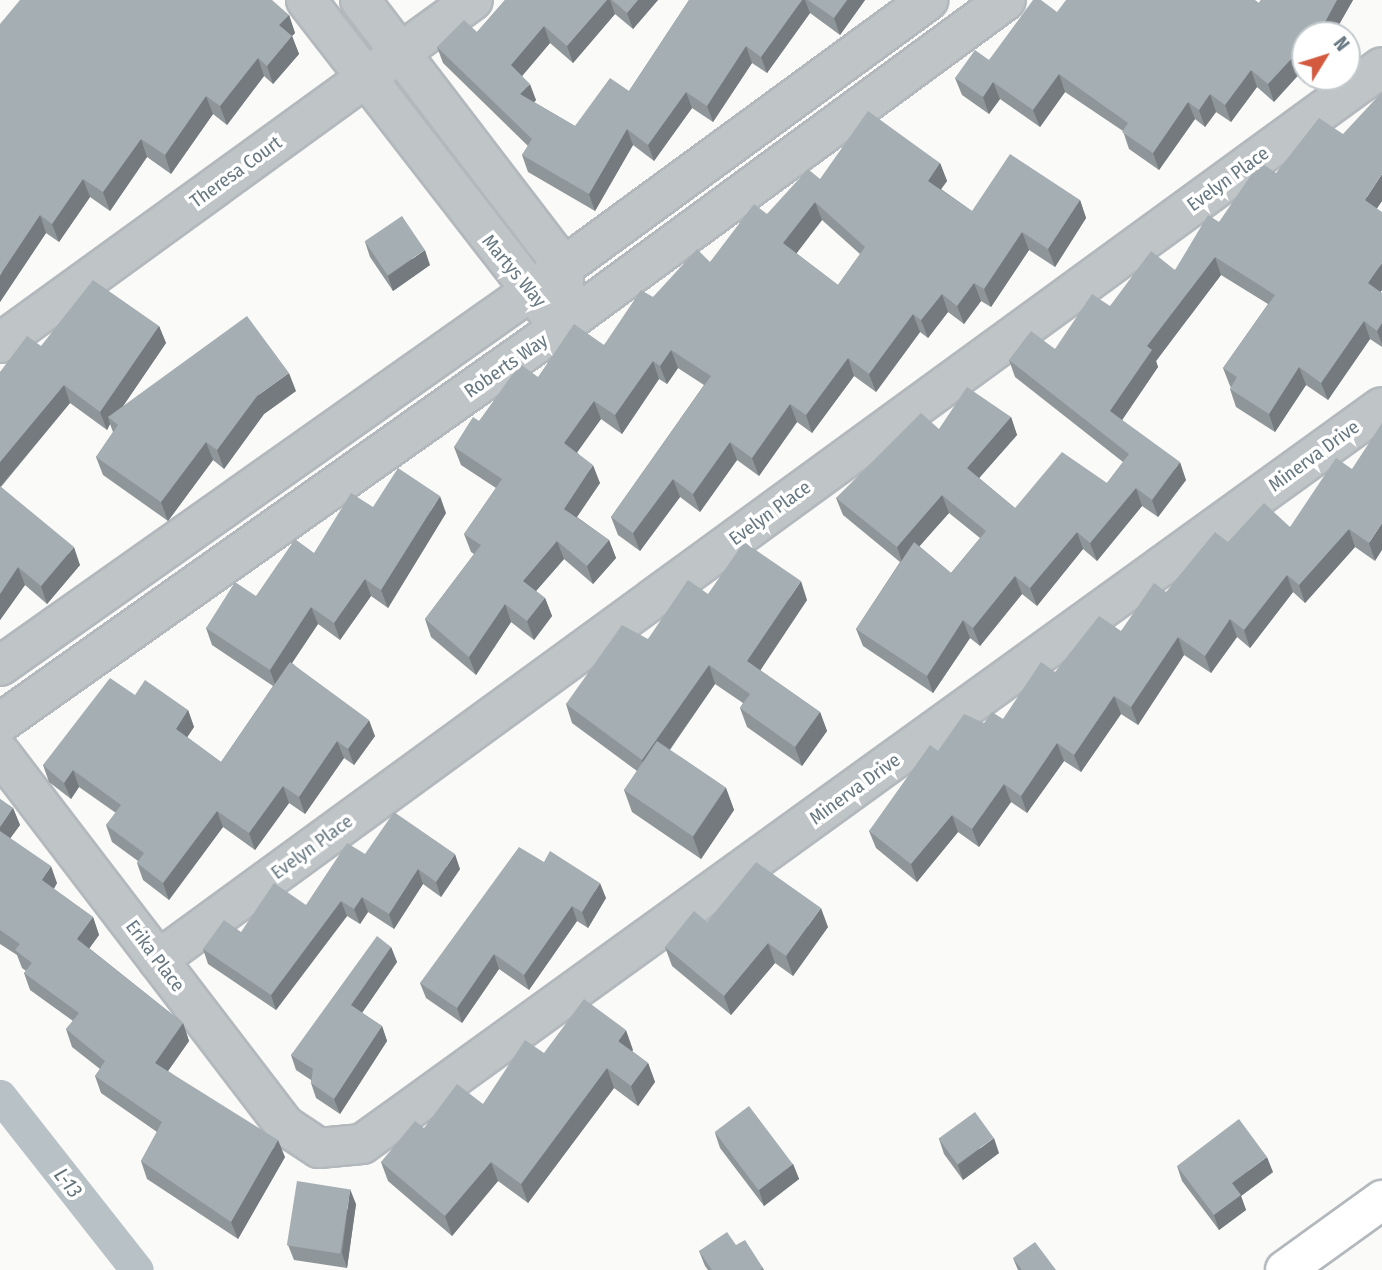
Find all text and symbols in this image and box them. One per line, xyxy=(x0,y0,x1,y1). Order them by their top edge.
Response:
north arrow xyxy=(1291,21,1361,91)
text: N xyxy=(1329,32,1354,56)
street label: Theresa Court xyxy=(186,131,286,213)
street label: Evelyn Place xyxy=(1183,142,1273,216)
street label: Martys Way xyxy=(477,230,551,312)
street label: Roberts Way xyxy=(460,329,552,403)
street label: Minerva Drive xyxy=(1264,415,1364,497)
street label: Evelyn Place xyxy=(725,476,815,550)
street label: Minerva Drive xyxy=(805,748,905,830)
street label: Evelyn Place xyxy=(267,810,357,884)
street label: Erika Place xyxy=(121,916,189,996)
water label: L-13 xyxy=(49,1163,87,1203)

